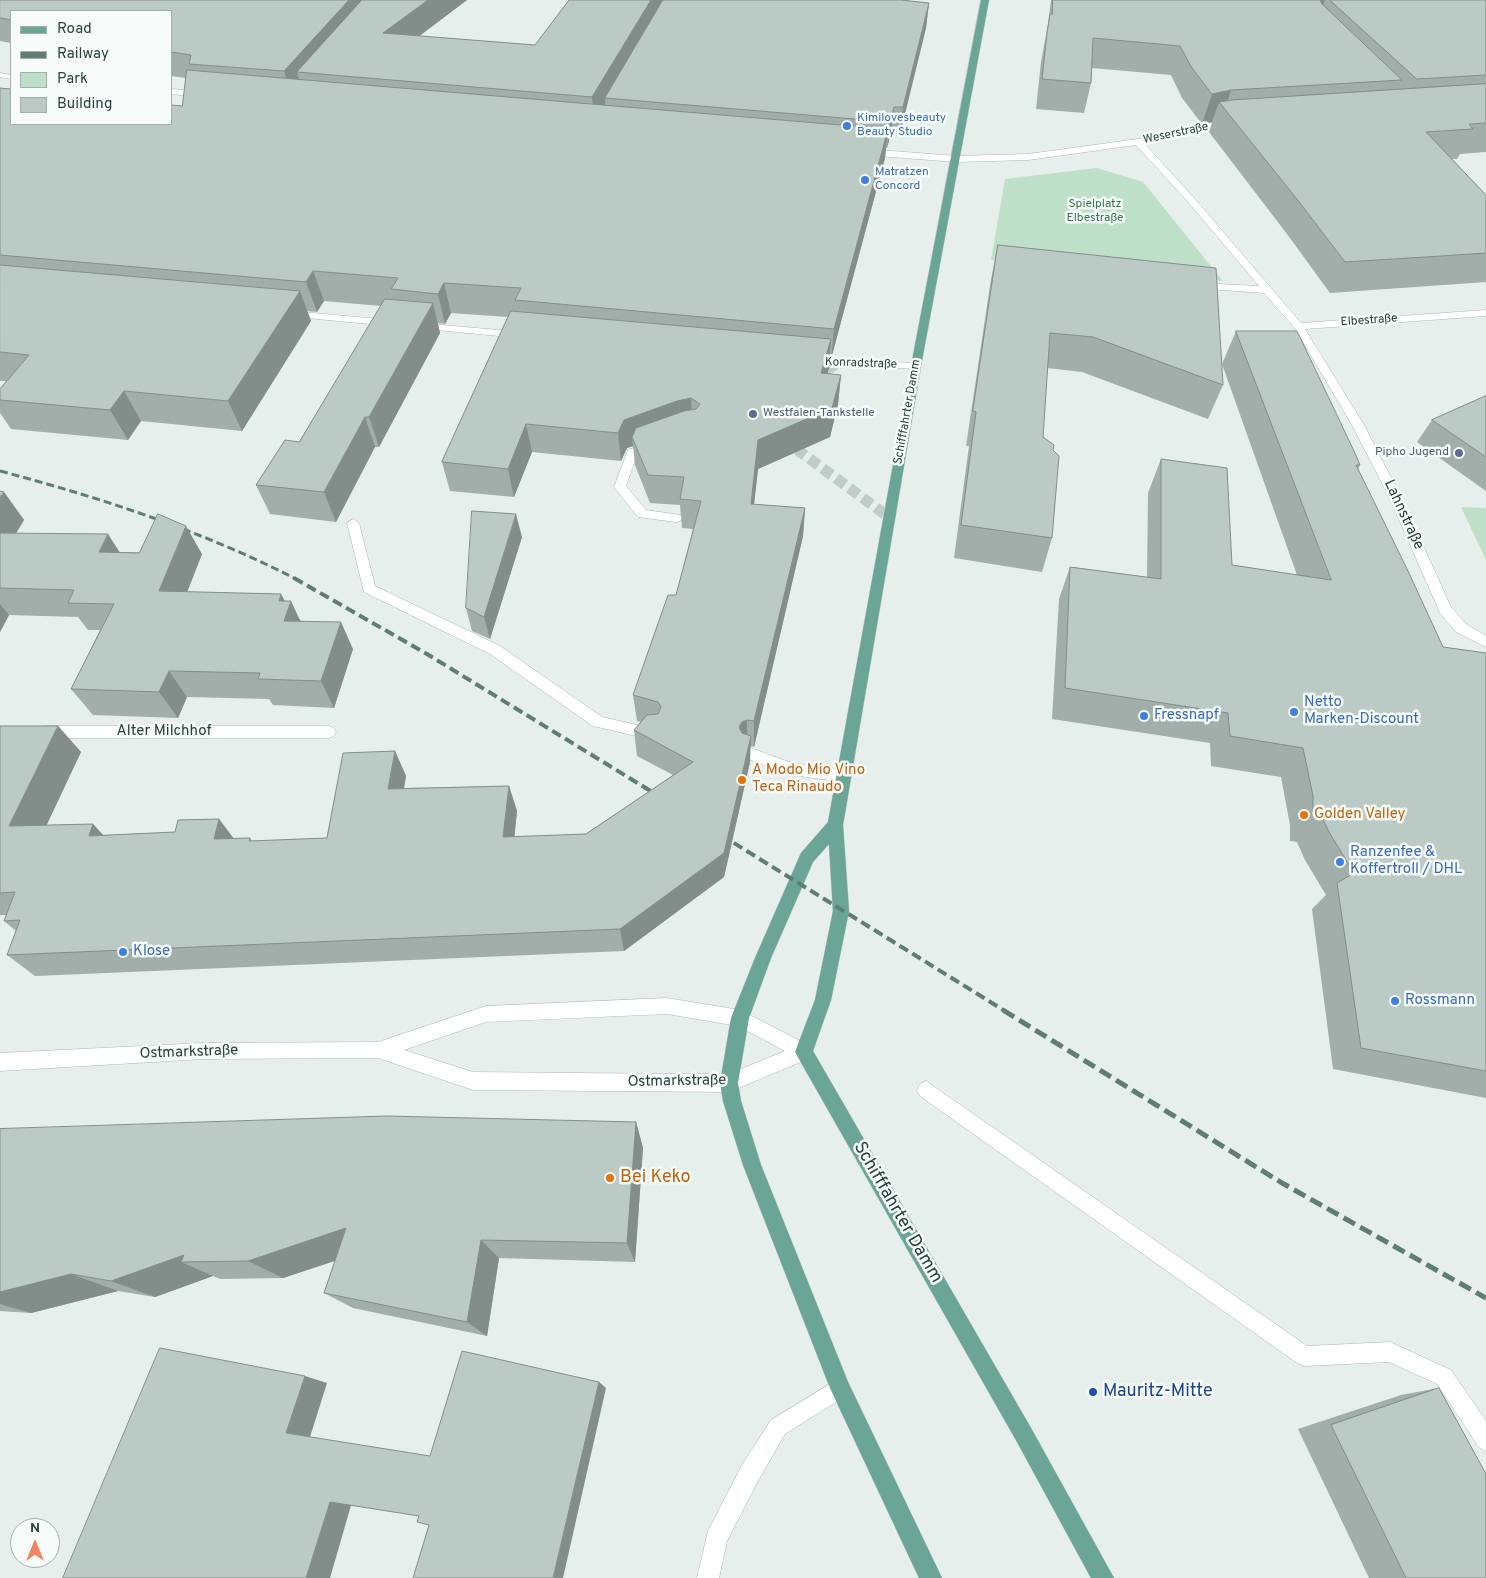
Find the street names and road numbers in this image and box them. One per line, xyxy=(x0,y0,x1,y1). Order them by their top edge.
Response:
street label: Weserstraße xyxy=(1142,120,1210,148)
street label: Elbestraße xyxy=(1340,312,1398,330)
street label: Konradstraße xyxy=(825,356,897,372)
street label: Schifffahrter Damm xyxy=(892,358,924,466)
street label: Lahnstraße xyxy=(1379,477,1427,553)
street label: Alter Milchhof xyxy=(117,723,211,741)
street label: Ostmarkstraße xyxy=(139,1042,239,1064)
street label: Ostmarkstraße xyxy=(628,1072,726,1092)
street label: Schifffahrter Damm xyxy=(848,1139,946,1287)

